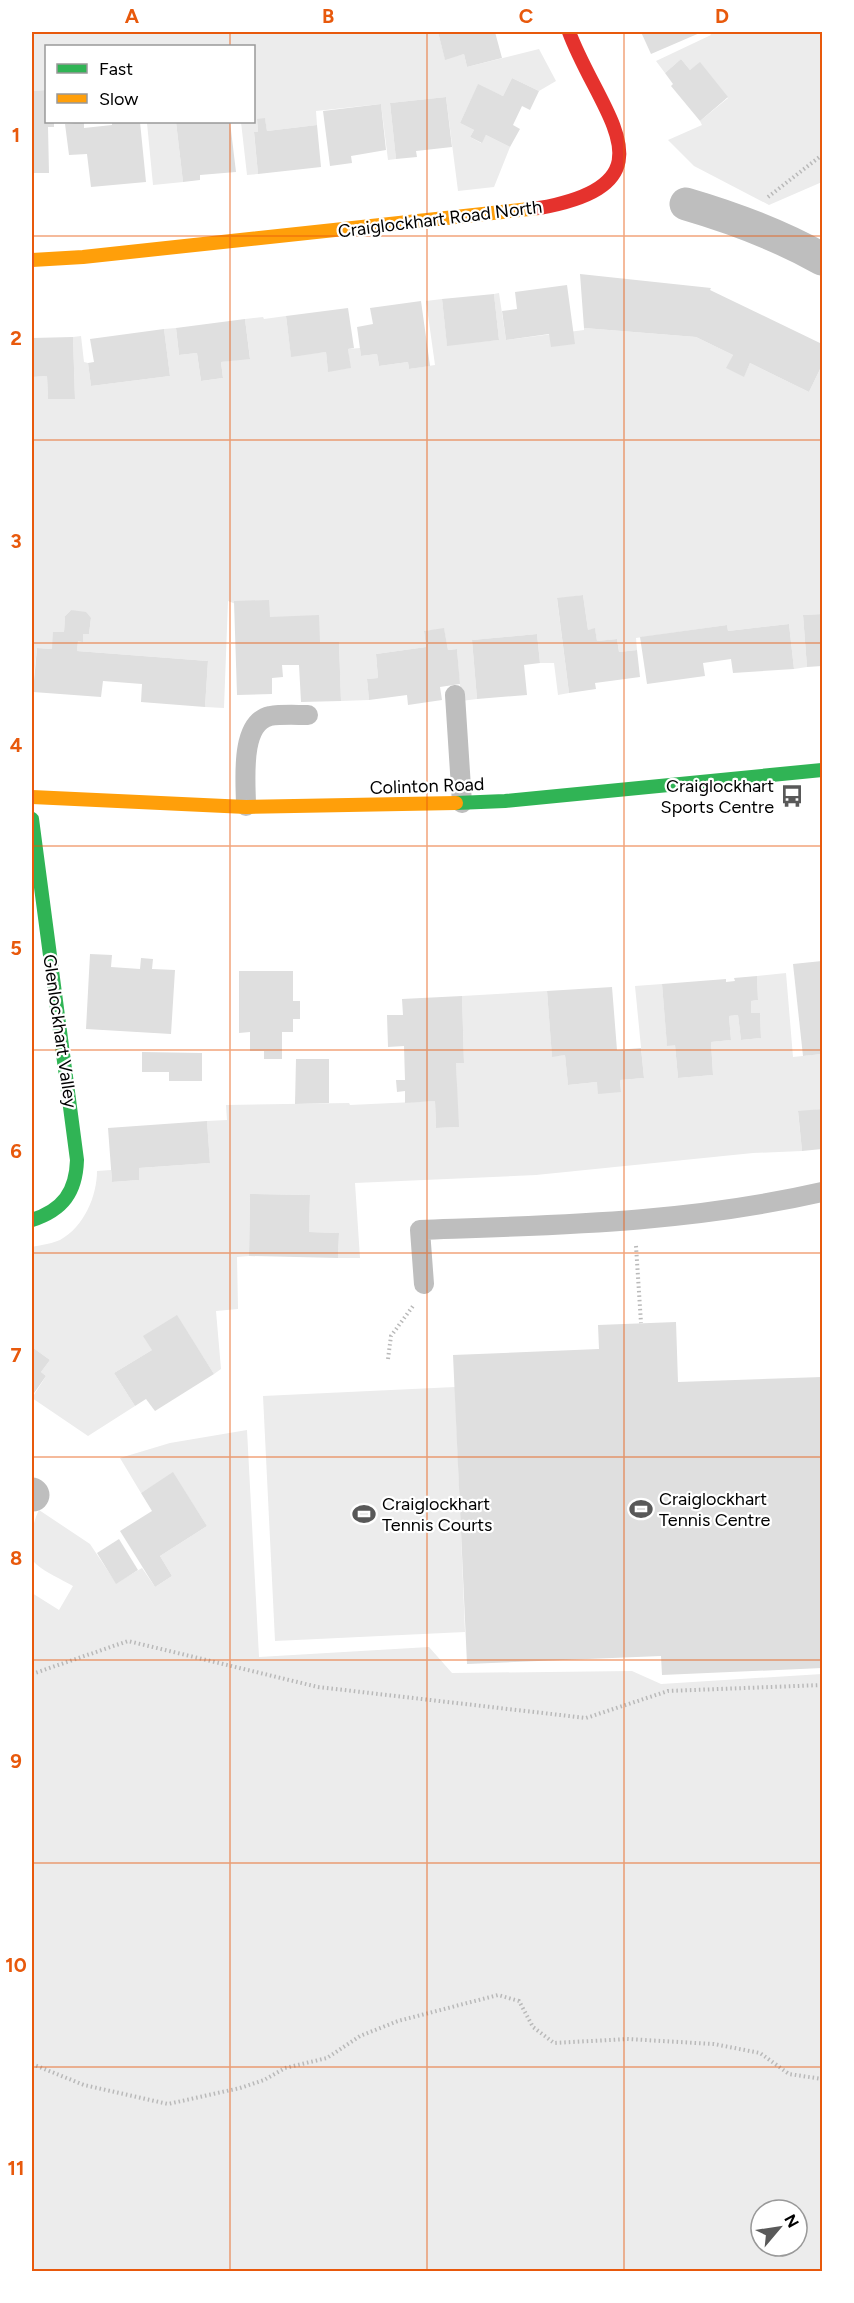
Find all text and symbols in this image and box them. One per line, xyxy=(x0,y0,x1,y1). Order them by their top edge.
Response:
text: A xyxy=(125,4,140,28)
text: B xyxy=(322,4,334,28)
text: C xyxy=(519,4,533,28)
text: D xyxy=(715,4,729,28)
legend xyxy=(45,45,255,123)
text: Fast xyxy=(99,58,133,80)
text: Slow xyxy=(99,88,138,110)
text: 1 xyxy=(12,123,20,147)
street label: Craiglockhart Road North xyxy=(337,196,543,242)
text: 2 xyxy=(10,326,22,350)
text: 3 xyxy=(10,529,22,553)
text: 4 xyxy=(10,733,23,757)
street label: Colinton Road xyxy=(369,773,485,799)
place label: Craiglockhart Sports Centre xyxy=(661,775,774,818)
bus stop icon: Craiglockhart Sports Centre xyxy=(779,783,805,809)
text: 5 xyxy=(10,936,22,960)
street label: Glenlockhart Valley xyxy=(38,953,82,1110)
text: 6 xyxy=(10,1139,22,1163)
text: 7 xyxy=(10,1343,22,1367)
place label: Craiglockhart Tennis Centre xyxy=(659,1488,770,1531)
place label: Craiglockhart Tennis Courts xyxy=(382,1493,493,1536)
sports icon: Craiglockhart Tennis Centre xyxy=(628,1496,654,1522)
sports icon: Craiglockhart Tennis Courts xyxy=(351,1501,377,1527)
text: 8 xyxy=(10,1546,22,1570)
text: 9 xyxy=(10,1749,22,1773)
text: 10 xyxy=(5,1953,27,1977)
text: 11 xyxy=(8,2156,24,2180)
north arrow xyxy=(749,2198,809,2258)
text: N xyxy=(780,2211,803,2231)

